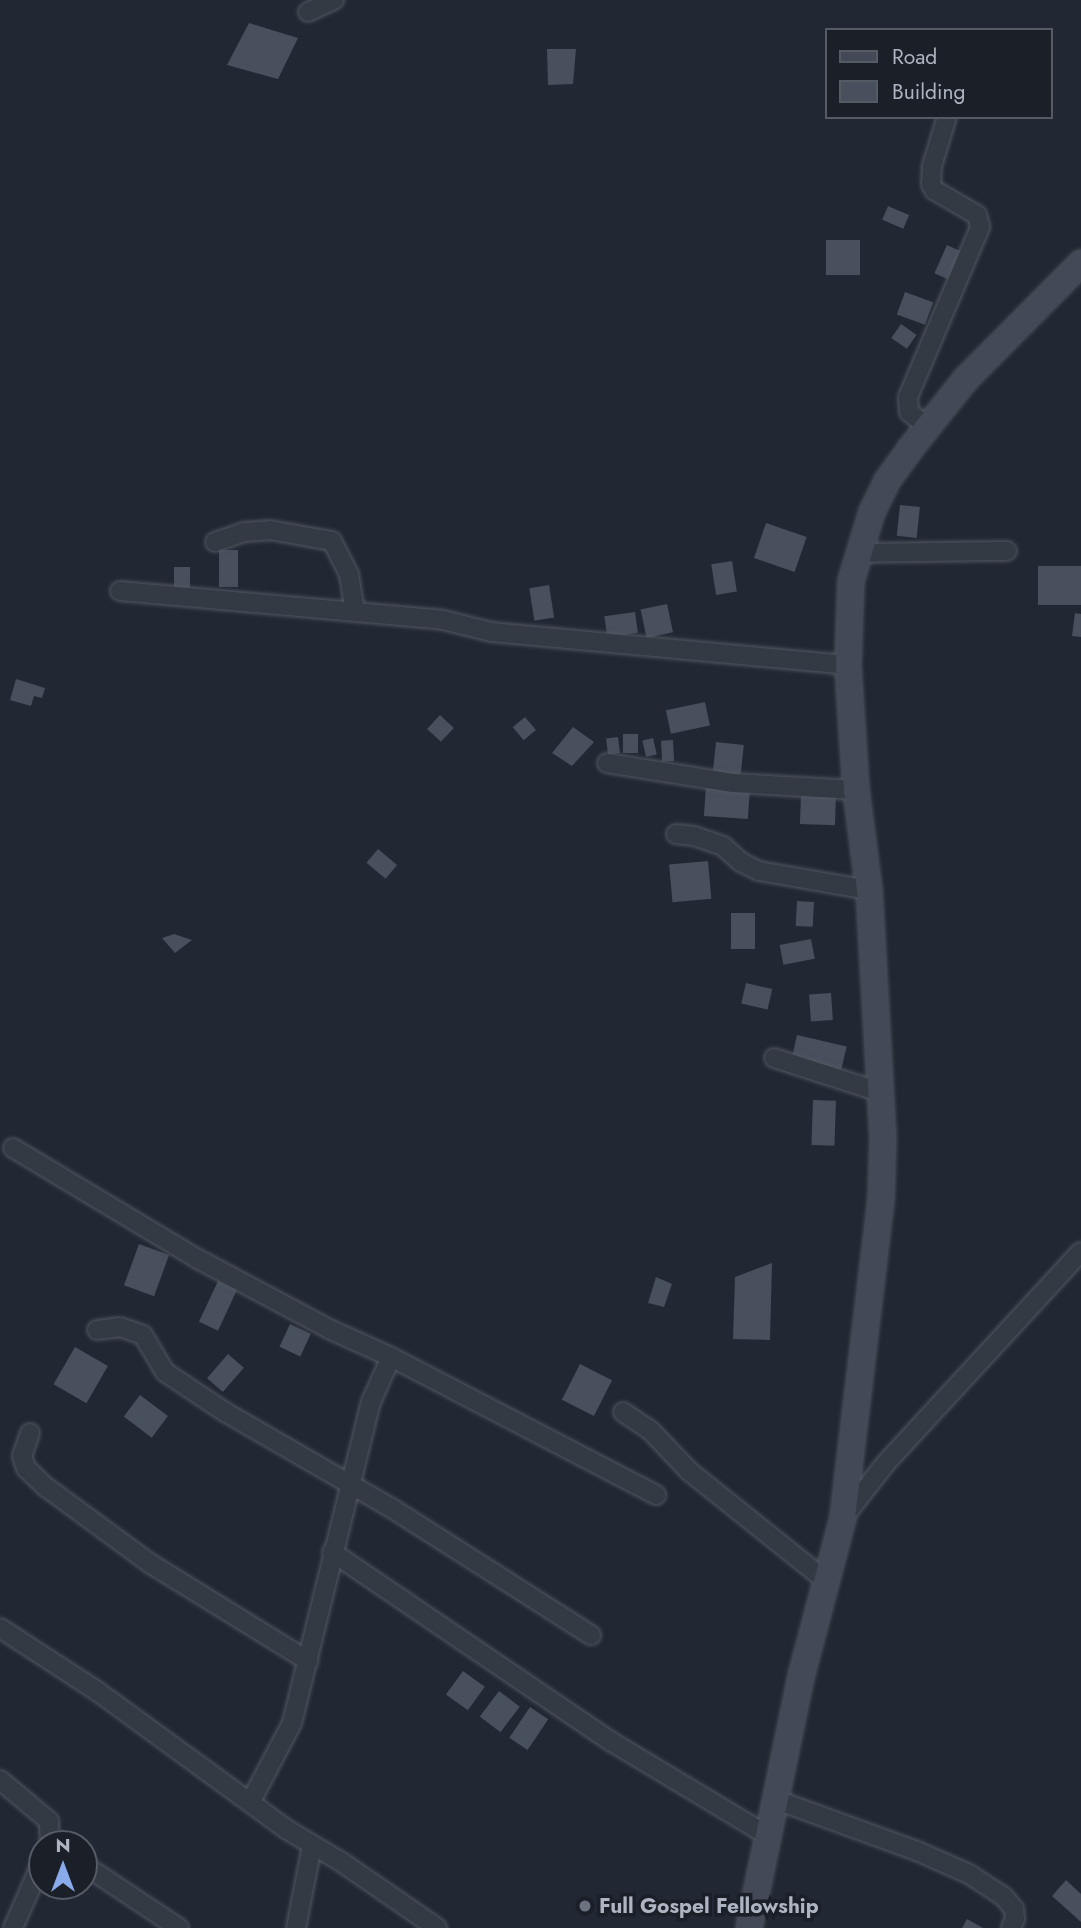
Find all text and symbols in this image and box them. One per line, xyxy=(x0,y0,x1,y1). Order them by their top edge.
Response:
legend xyxy=(825,28,1053,119)
text: Road xyxy=(892,42,937,72)
text: Building xyxy=(892,77,965,107)
north arrow xyxy=(28,1830,98,1900)
text: N xyxy=(55,1832,71,1859)
place label: Full Gospel Fellowship xyxy=(599,1893,819,1919)
marker: Full Gospel Fellowship xyxy=(577,1898,593,1914)

